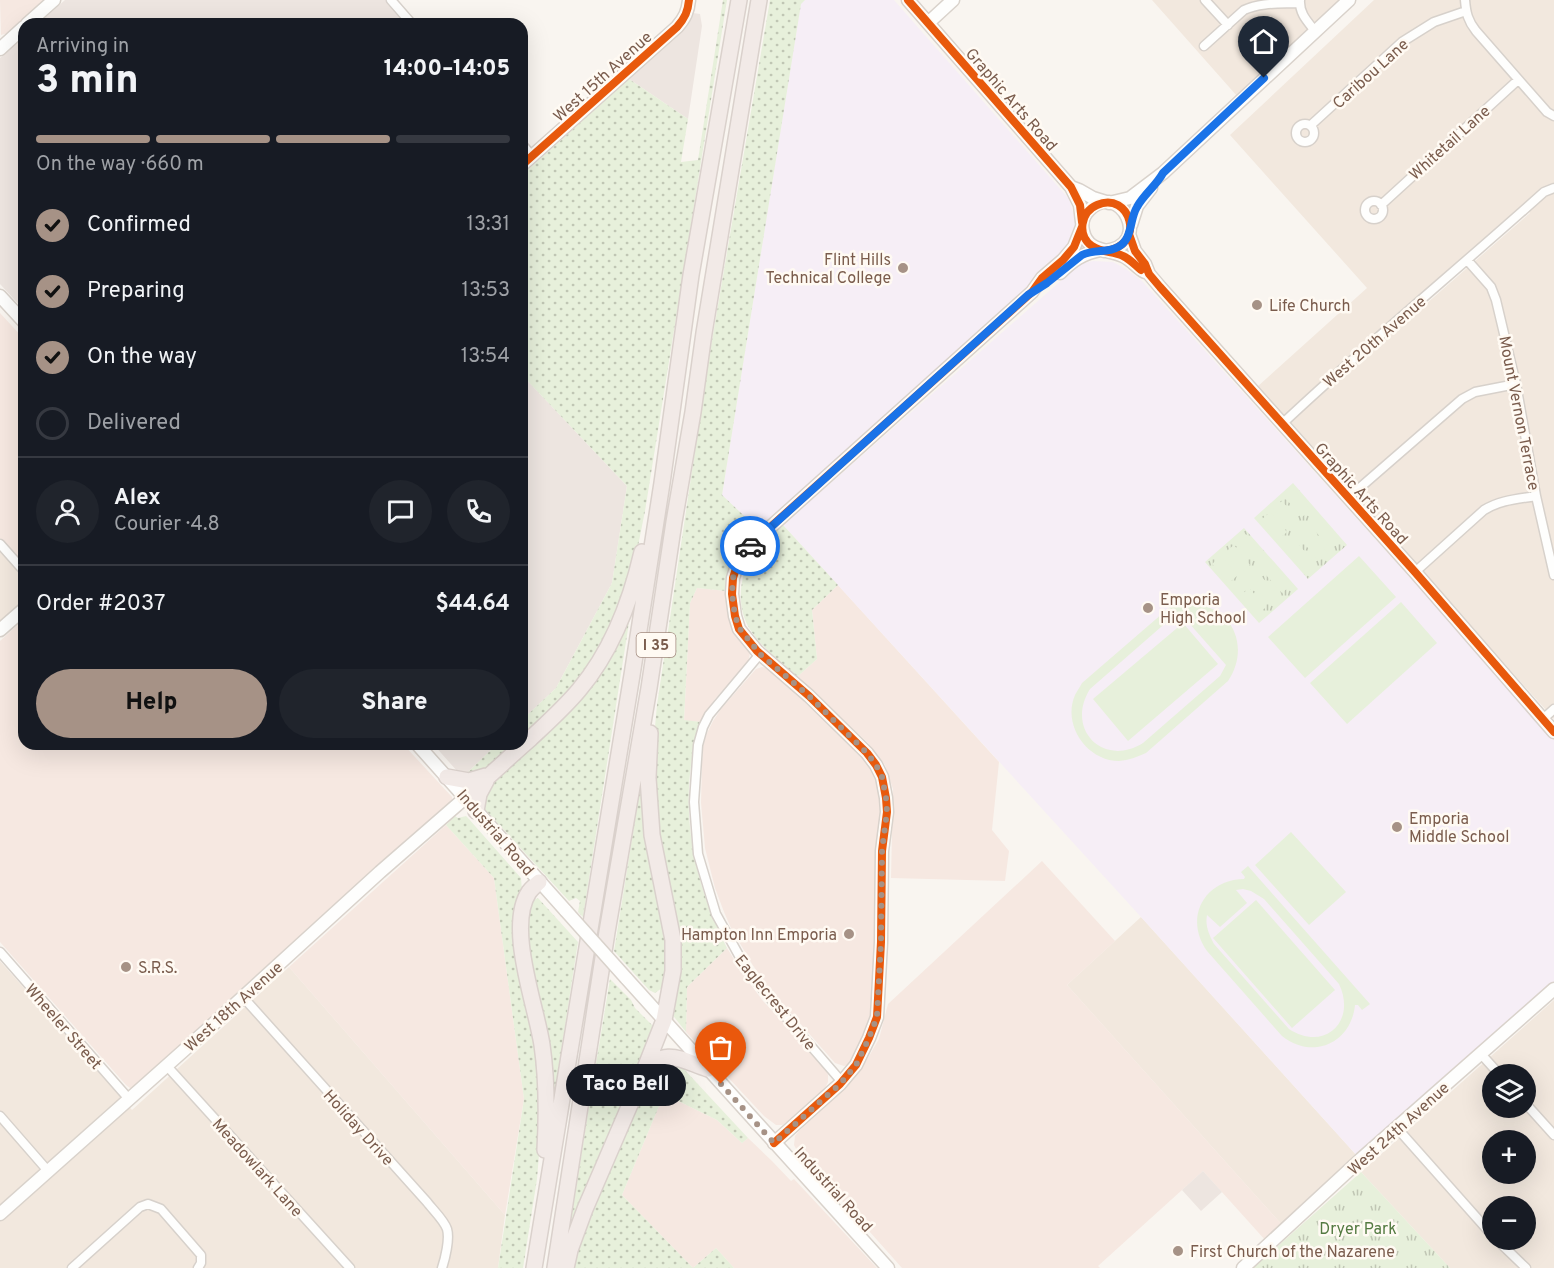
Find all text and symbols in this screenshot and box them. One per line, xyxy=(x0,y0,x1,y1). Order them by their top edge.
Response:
pin xyxy=(1238,16,1289,78)
icon: home xyxy=(1247,25,1280,58)
street label: West 15th Avenue xyxy=(550,28,657,127)
text: Arriving in xyxy=(36,34,129,60)
street label: Caribou Lane xyxy=(1329,35,1414,114)
street label: Graphic Arts Road xyxy=(960,45,1061,156)
text: 14:00–14:05 xyxy=(384,56,510,83)
text: 3 min xyxy=(36,58,139,107)
street label: Whitetail Lane xyxy=(1406,102,1495,185)
text: On the way · 660 m xyxy=(36,152,204,178)
icon: check xyxy=(36,209,69,242)
text: Confirmed xyxy=(87,212,191,239)
text: 13:31 xyxy=(467,212,510,238)
place label: Flint Hills Technical College xyxy=(766,251,891,289)
marker: Flint Hills Technical College xyxy=(896,261,910,275)
icon: check xyxy=(36,275,69,308)
text: Preparing xyxy=(87,278,185,305)
text: 13:53 xyxy=(462,278,510,304)
street label: West 20th Avenue xyxy=(1320,292,1431,393)
place label: Life Church xyxy=(1269,297,1351,317)
marker: Life Church xyxy=(1250,298,1264,312)
street label: Mount Vernon Terrace xyxy=(1493,334,1543,492)
icon: check xyxy=(36,341,69,374)
text: On the way xyxy=(87,344,197,371)
text: 13:54 xyxy=(461,344,510,370)
text: Delivered xyxy=(87,410,181,437)
street label: Graphic Arts Road xyxy=(1309,439,1412,549)
button: person xyxy=(36,480,99,543)
button: chat xyxy=(369,480,432,543)
button: phone xyxy=(447,480,510,543)
text: Alex xyxy=(114,485,161,512)
text: Courier · 4.8 xyxy=(114,512,220,538)
courier xyxy=(720,516,780,576)
icon: car xyxy=(734,530,767,563)
text: Order #2037 xyxy=(36,591,165,618)
text: $44.64 xyxy=(435,591,510,618)
place label: Emporia High School xyxy=(1160,591,1246,629)
marker: Emporia High School xyxy=(1141,601,1155,615)
road number: I 35 xyxy=(636,633,676,657)
button: Help xyxy=(36,669,267,738)
button: Share xyxy=(279,669,510,738)
street label: Industrial Road xyxy=(451,786,538,881)
place label: Emporia Middle School xyxy=(1409,810,1509,848)
marker: Emporia Middle School xyxy=(1390,820,1404,834)
place label: Hampton Inn Emporia xyxy=(681,926,837,946)
marker: Hampton Inn Emporia xyxy=(842,927,856,941)
street label: Eaglecrest Drive xyxy=(730,951,819,1055)
street label: West 18th Avenue xyxy=(181,958,288,1057)
place label: S.R.S. xyxy=(138,959,177,979)
marker: S.R.S. xyxy=(119,960,133,974)
street label: Wheeler Street xyxy=(20,980,105,1074)
pin xyxy=(695,1022,746,1084)
icon: bag xyxy=(704,1031,737,1064)
callout: Taco Bell xyxy=(565,1063,685,1105)
map controls xyxy=(1482,1064,1536,1250)
button: layers xyxy=(1482,1064,1536,1118)
text: Taco Bell xyxy=(582,1072,670,1098)
street label: West 24th Avenue xyxy=(1344,1079,1454,1180)
street label: Holiday Drive xyxy=(318,1086,397,1171)
street label: Meadowlark Lane xyxy=(207,1115,306,1222)
button: + xyxy=(1482,1130,1536,1184)
street label: Industrial Road xyxy=(789,1143,876,1237)
button: − xyxy=(1482,1196,1536,1250)
park label: Dryer Park xyxy=(1319,1220,1397,1240)
place label: First Church of the Nazarene xyxy=(1190,1243,1395,1263)
marker: First Church of the Nazarene xyxy=(1171,1244,1185,1258)

